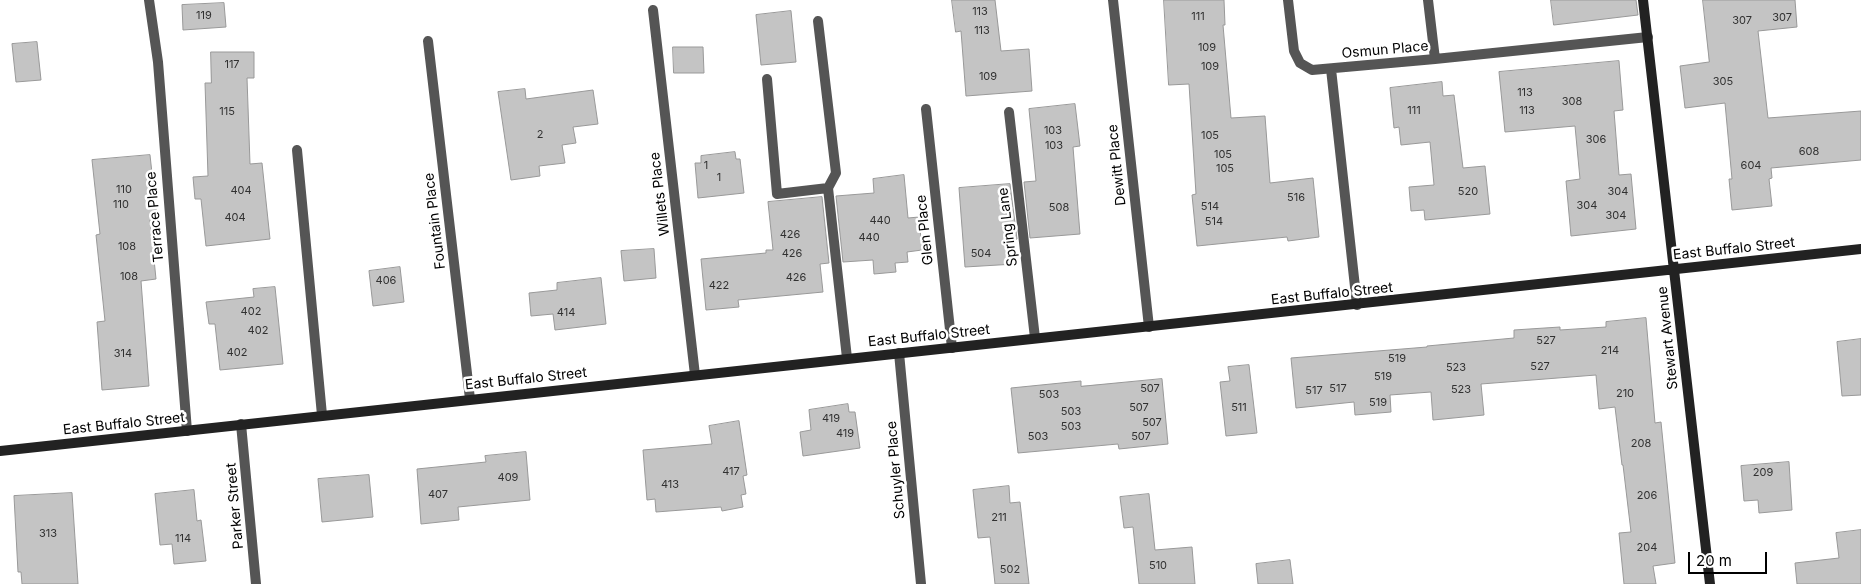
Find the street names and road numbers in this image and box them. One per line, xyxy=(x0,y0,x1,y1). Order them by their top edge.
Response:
street label: Osmun Place xyxy=(1341,38,1429,62)
street label: Dewitt Place xyxy=(1104,123,1130,207)
street label: Willets Place xyxy=(647,151,673,237)
street label: Terrace Place xyxy=(143,171,167,263)
street label: Fountain Place xyxy=(421,172,449,270)
street label: Spring Lane xyxy=(995,187,1021,267)
street label: Glen Place xyxy=(913,194,937,266)
street label: East Buffalo Street xyxy=(1672,234,1796,264)
street label: East Buffalo Street xyxy=(1270,279,1394,309)
street label: Stewart Avenue xyxy=(1654,285,1682,391)
street label: East Buffalo Street xyxy=(867,321,991,351)
street label: East Buffalo Street xyxy=(464,364,588,394)
street label: East Buffalo Street xyxy=(62,409,186,439)
street label: Schuyler Place xyxy=(883,420,909,520)
street label: Parker Street xyxy=(223,462,247,550)

